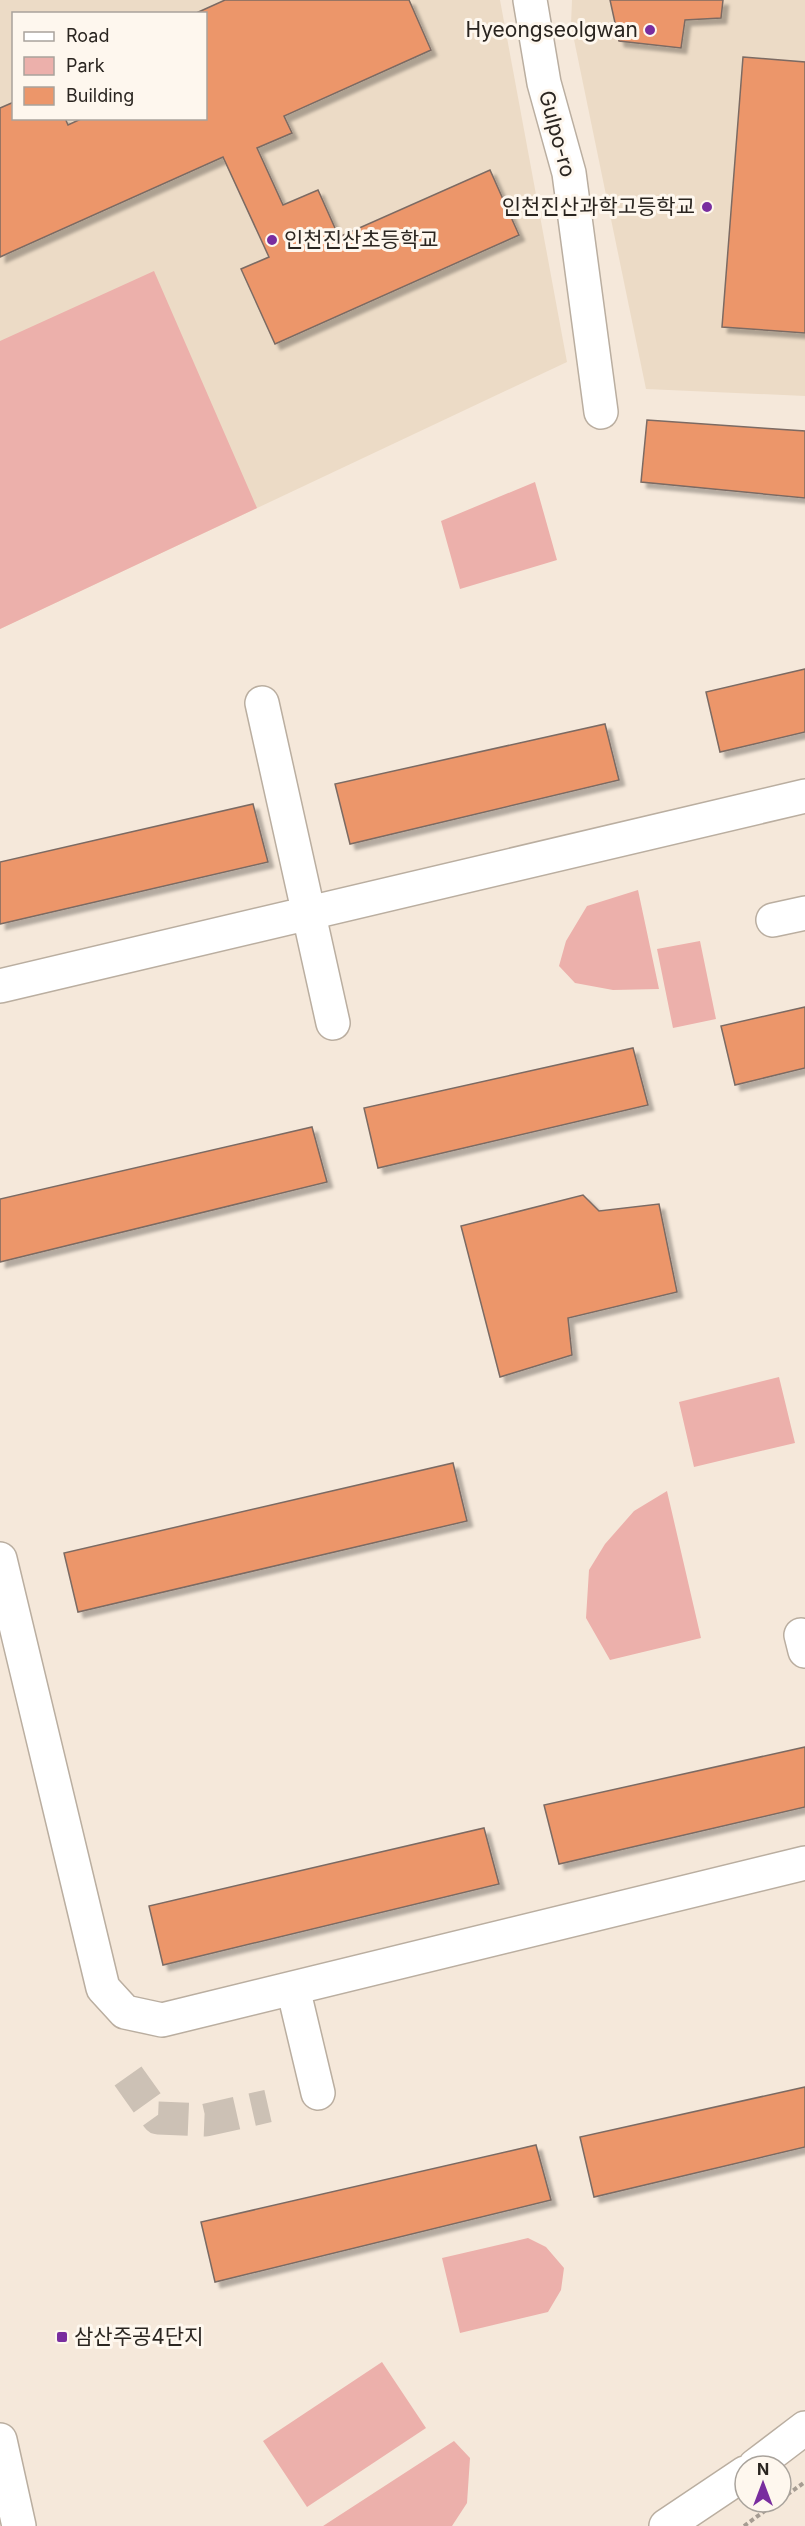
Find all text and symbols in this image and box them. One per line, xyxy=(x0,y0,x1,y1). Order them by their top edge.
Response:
legend xyxy=(12,12,207,120)
place label: Hyeongseolgwan xyxy=(466,17,638,42)
marker: Hyeongseolgwan xyxy=(643,23,657,37)
text: Road xyxy=(66,25,109,46)
text: Park xyxy=(66,55,105,76)
text: Building xyxy=(66,85,134,106)
street label: Gulpo-ro xyxy=(534,88,581,180)
place label: 인천진산과학고등학교 xyxy=(502,194,695,219)
marker: 인천진산과학고등학교 xyxy=(700,200,714,214)
place label: 인천진산초등학교 xyxy=(284,227,439,252)
marker: 인천진산초등학교 xyxy=(265,233,279,247)
place label: 삼산주공4단지 xyxy=(74,2324,204,2349)
marker: 삼산주공4단지 xyxy=(55,2330,69,2344)
north arrow xyxy=(733,2454,793,2514)
text: N xyxy=(757,2459,769,2479)

